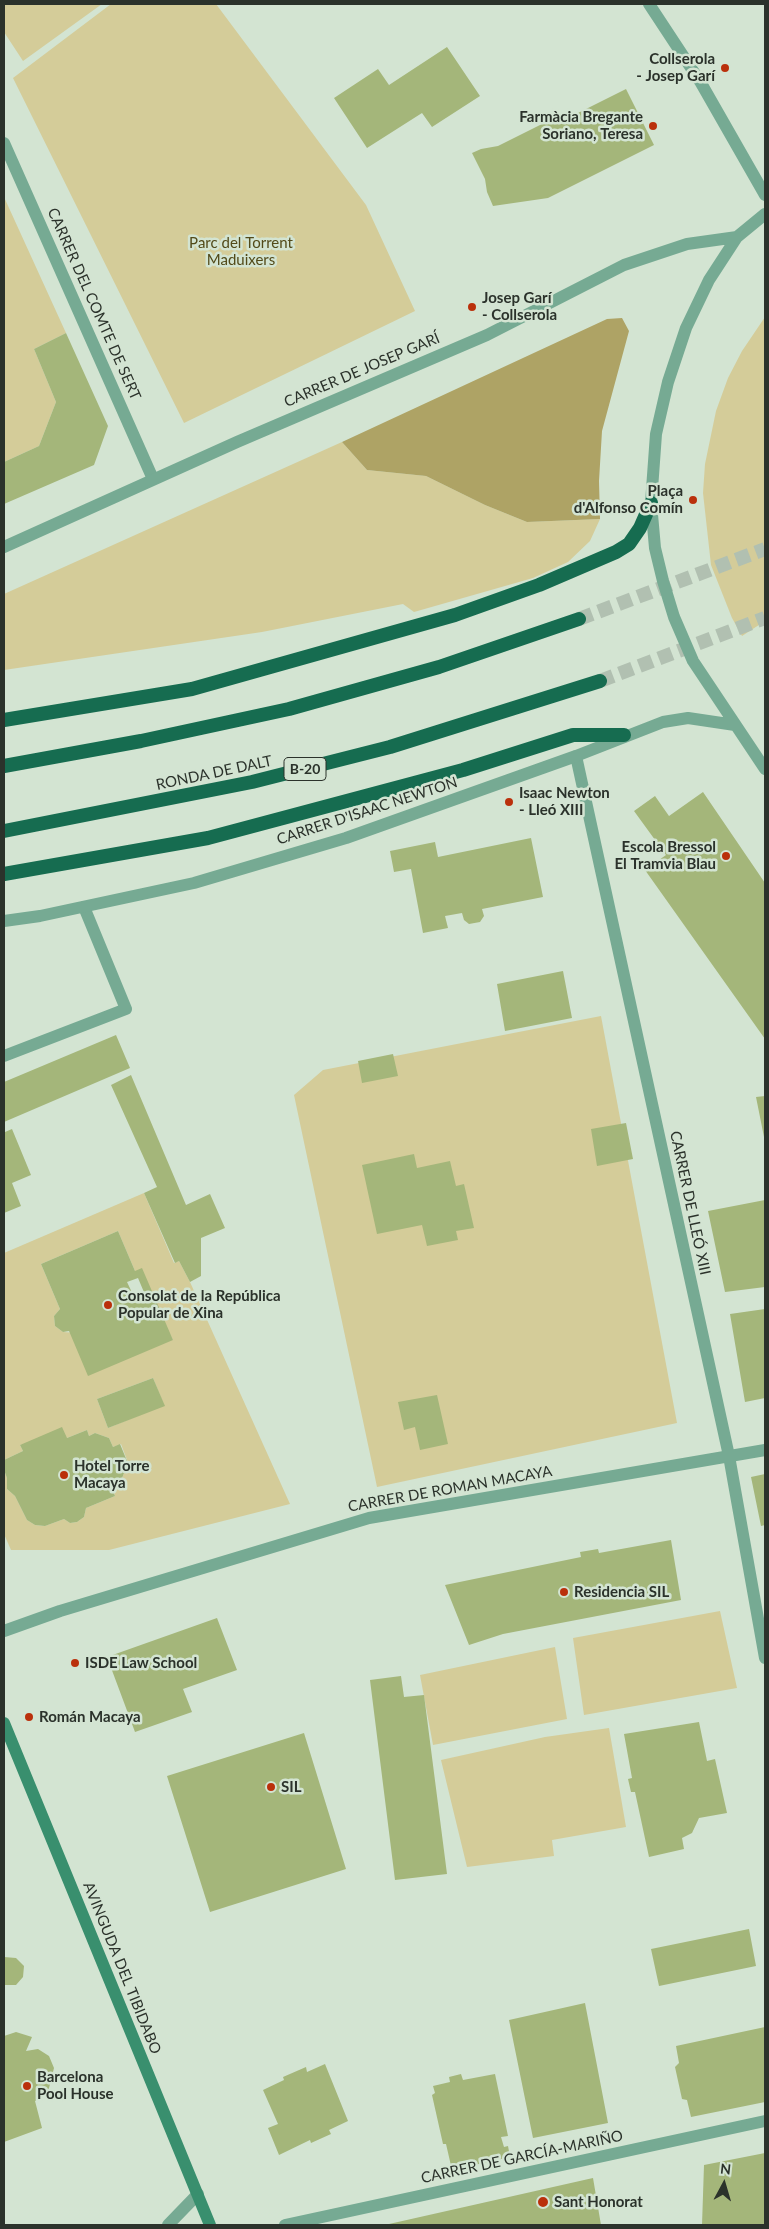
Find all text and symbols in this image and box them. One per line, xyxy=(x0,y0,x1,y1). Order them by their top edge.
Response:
place label: Collserola - Josep Garí xyxy=(636,50,715,85)
marker: Collserola - Josep Garí xyxy=(719,62,731,74)
place label: Farmàcia Bregante Soriano, Teresa xyxy=(519,108,643,143)
marker: Farmàcia Bregante Soriano, Teresa xyxy=(647,120,659,132)
street label: CARRER DEL COMTE DE SERT xyxy=(43,205,145,403)
park label: Parc del Torrent Maduixers xyxy=(189,234,293,269)
place label: Josep Garí - Collserola xyxy=(482,289,557,324)
marker: Josep Garí - Collserola xyxy=(466,301,478,313)
street label: CARRER DE JOSEP GARÍ xyxy=(281,329,443,411)
place label: Plaça d'Alfonso Comín xyxy=(574,482,683,517)
marker: Plaça d'Alfonso Comín xyxy=(687,494,699,506)
street label: RONDA DE DALT xyxy=(154,752,274,794)
road number: B-20 xyxy=(284,758,326,781)
street label: CARRER D'ISAAC NEWTON xyxy=(274,773,460,849)
place label: Isaac Newton - Lleó XIII xyxy=(519,784,610,819)
marker: Isaac Newton - Lleó XIII xyxy=(503,796,515,808)
place label: Escola Bressol El Tramvia Blau xyxy=(615,838,716,873)
marker: Escola Bressol El Tramvia Blau xyxy=(720,850,732,862)
street label: CARRER DE LLEÓ XIII xyxy=(666,1129,714,1277)
place label: Consolat de la República Popular de Xina xyxy=(118,1287,281,1322)
marker: Consolat de la República Popular de Xina xyxy=(102,1299,114,1311)
place label: Hotel Torre Macaya xyxy=(74,1457,149,1492)
street label: CARRER DE ROMAN MACAYA xyxy=(347,1462,553,1516)
marker: Hotel Torre Macaya xyxy=(58,1469,70,1481)
place label: Residencia SIL xyxy=(574,1583,669,1601)
marker: Residencia SIL xyxy=(558,1586,570,1598)
place label: ISDE Law School xyxy=(85,1654,197,1672)
marker: ISDE Law School xyxy=(69,1657,81,1669)
place label: Román Macaya xyxy=(39,1708,141,1726)
marker: Román Macaya xyxy=(23,1711,35,1723)
place label: SIL xyxy=(281,1778,301,1796)
marker: SIL xyxy=(265,1781,277,1793)
street label: AVINGUDA DEL TIBIDABO xyxy=(79,1879,165,2057)
place label: Barcelona Pool House xyxy=(37,2068,114,2103)
marker: Barcelona Pool House xyxy=(21,2080,33,2092)
street label: CARRER DE GARCÍA-MARIÑO xyxy=(419,2127,625,2187)
north arrow xyxy=(699,2159,749,2209)
text: N xyxy=(719,2160,732,2178)
place label: Sant Honorat xyxy=(554,2193,643,2211)
marker: Sant Honorat xyxy=(536,2195,550,2209)

